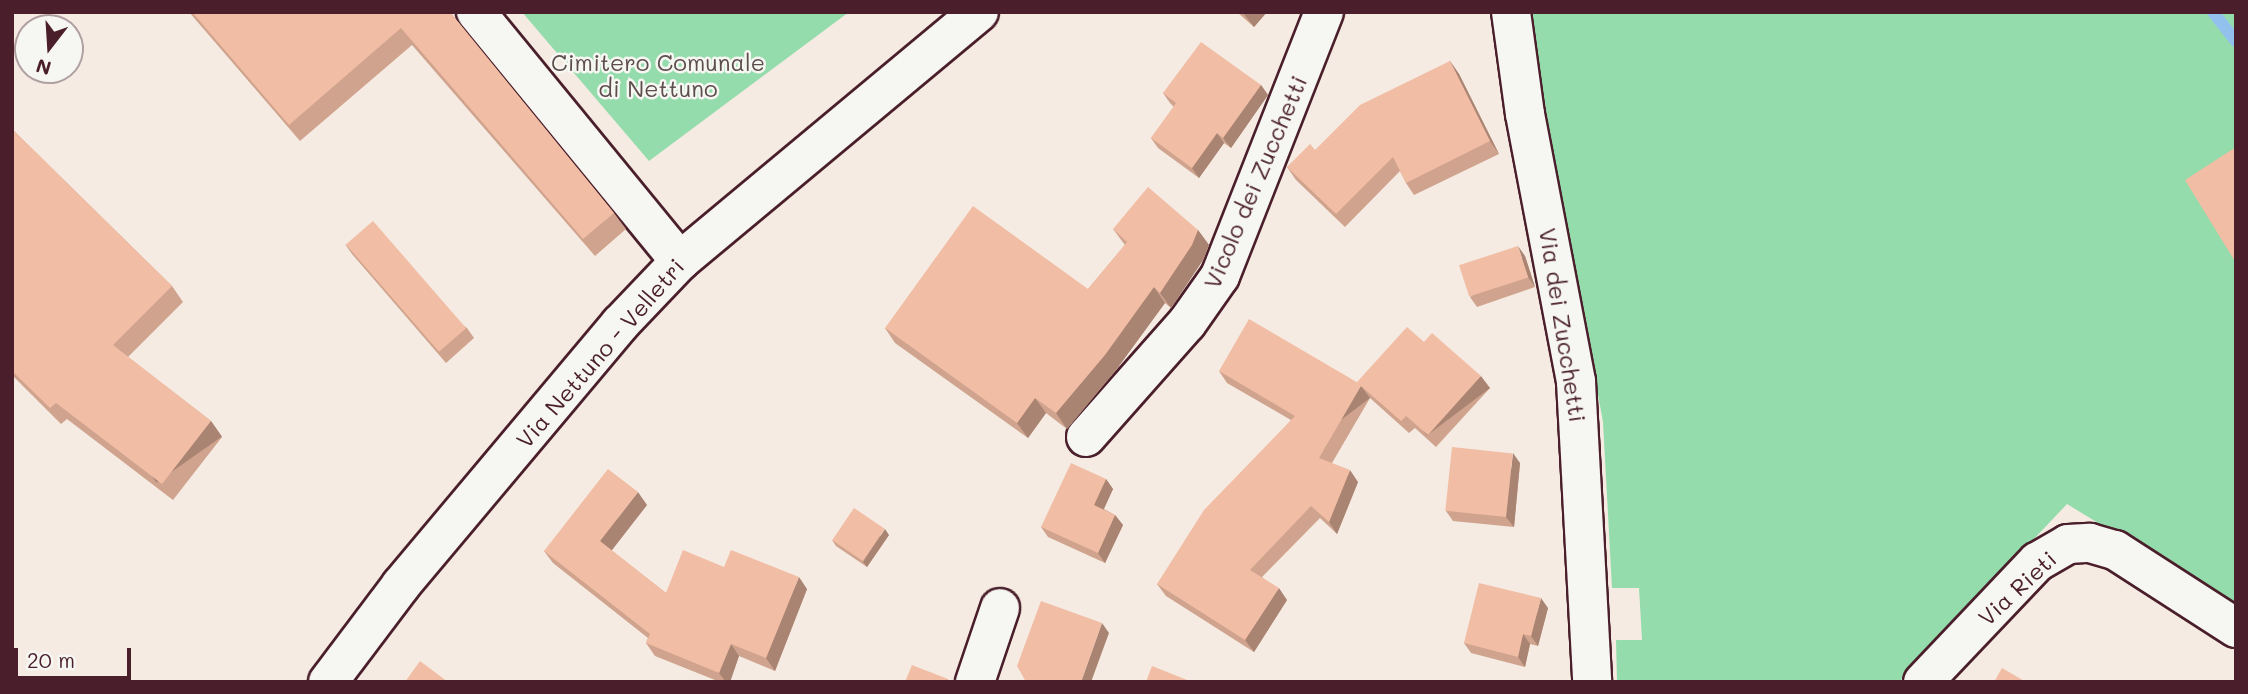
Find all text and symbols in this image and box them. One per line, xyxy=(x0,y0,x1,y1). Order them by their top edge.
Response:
north arrow xyxy=(14,14,84,84)
park label: Cimitero Comunale di Nettuno xyxy=(551,48,765,102)
text: N xyxy=(33,54,54,82)
street label: Vicolo dei Zucchetti xyxy=(1198,71,1312,293)
street label: Via dei Zucchetti xyxy=(1534,226,1592,424)
street label: Via Nettuno - Velletri xyxy=(510,253,690,453)
street label: Via Rieti xyxy=(1972,545,2062,631)
scale bar xyxy=(18,634,135,678)
text: 20 m xyxy=(27,646,75,673)

